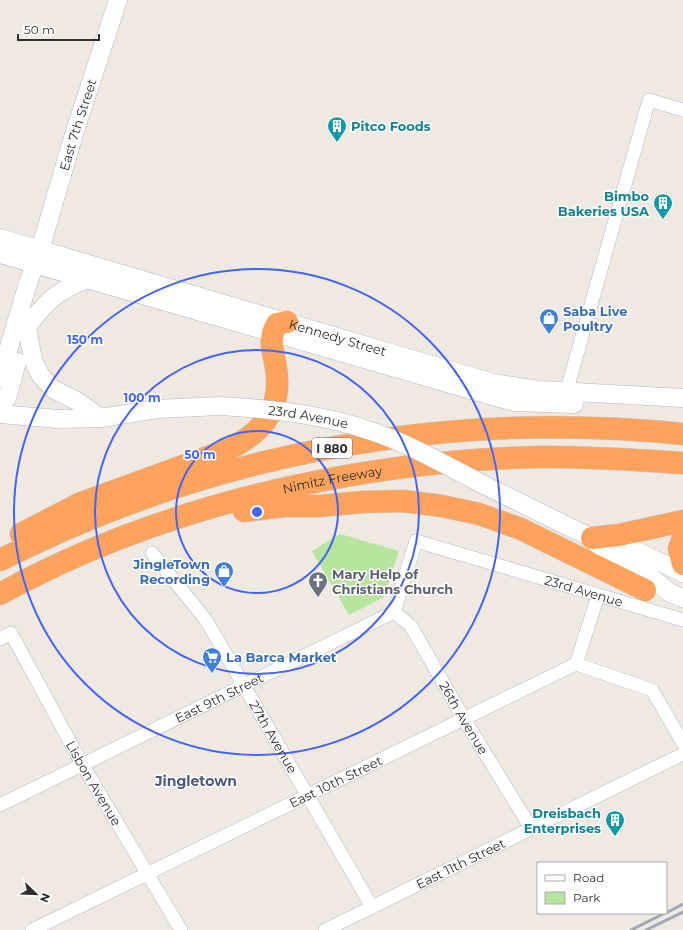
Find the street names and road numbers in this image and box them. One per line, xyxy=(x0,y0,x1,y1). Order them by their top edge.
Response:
street label: East 7th Street xyxy=(56,77,100,173)
street label: Kennedy Street xyxy=(287,315,388,359)
street label: 23rd Avenue xyxy=(267,402,350,432)
road number: I 880 xyxy=(312,438,352,458)
street label: Nimitz Freeway xyxy=(281,462,384,497)
street label: 23rd Avenue xyxy=(543,571,625,610)
street label: East 9th Street xyxy=(172,669,266,726)
street label: 26th Avenue xyxy=(436,679,492,757)
street label: 27th Avenue xyxy=(246,698,301,776)
street label: Lisbon Avenue xyxy=(63,738,125,829)
street label: East 10th Street xyxy=(286,752,385,811)
street label: East 11th Street xyxy=(413,835,508,892)

